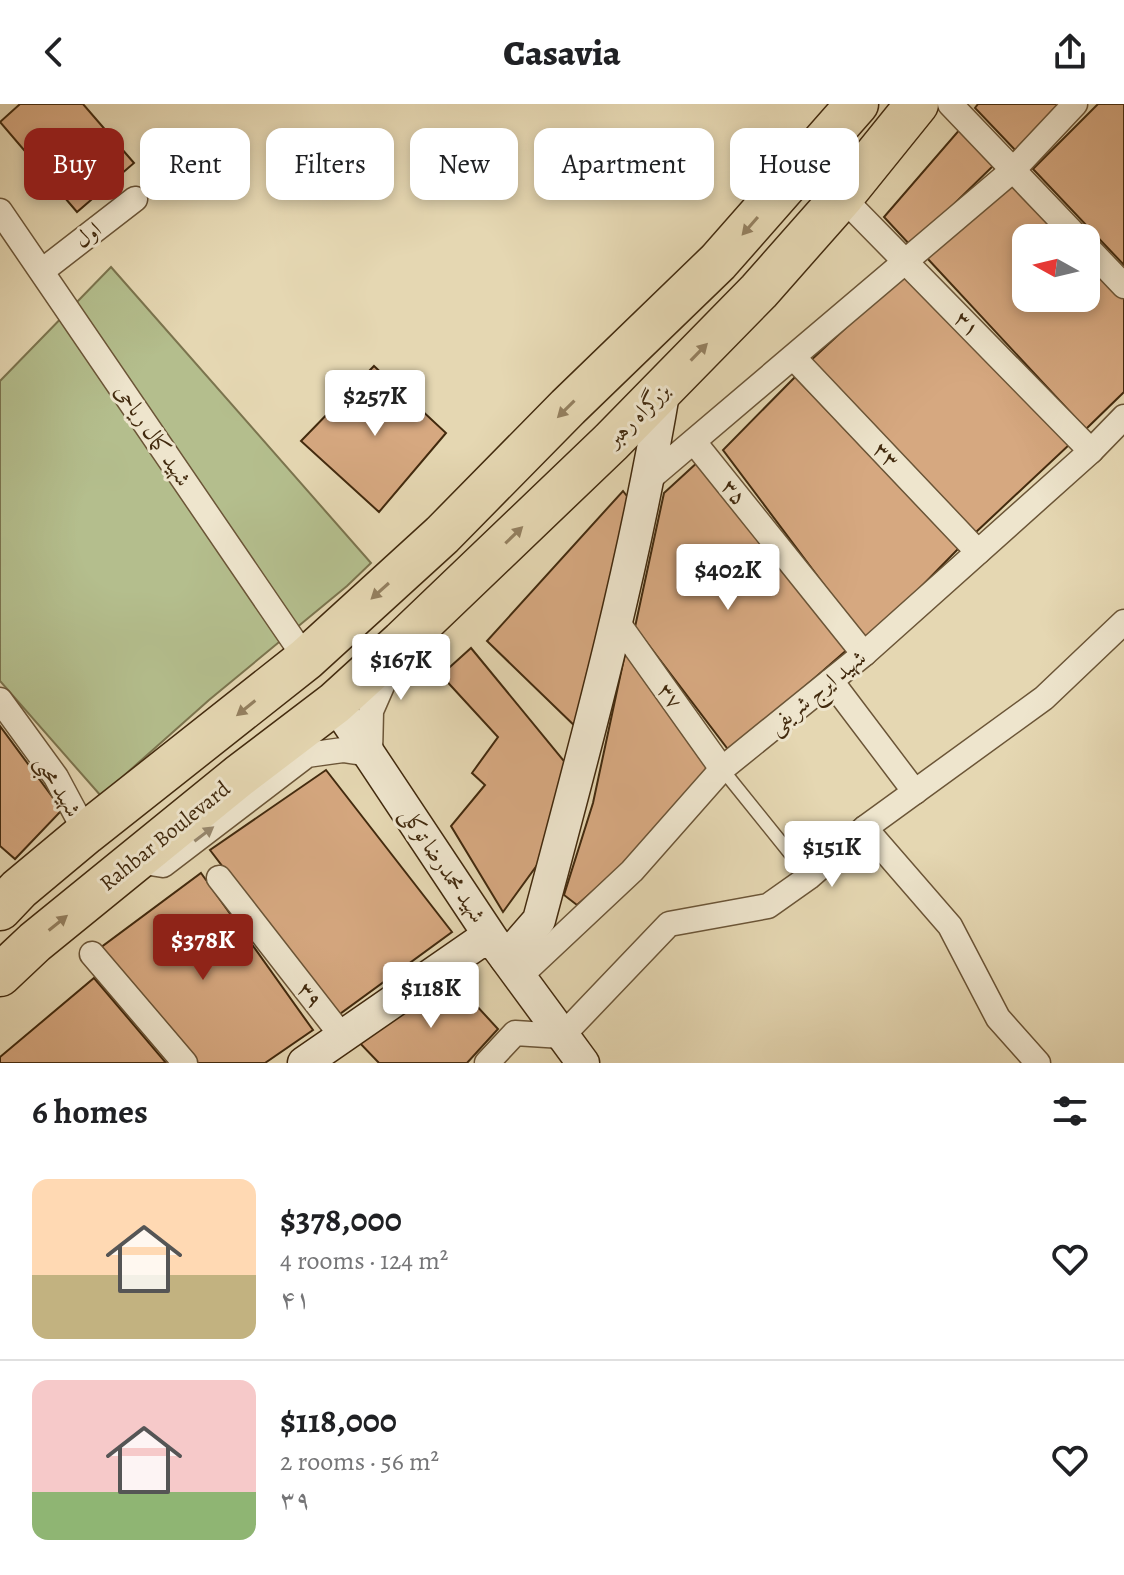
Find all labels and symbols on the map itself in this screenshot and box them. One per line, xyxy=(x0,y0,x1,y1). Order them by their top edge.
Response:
street label: اول xyxy=(68,215,108,255)
one-way arrow xyxy=(742,215,759,235)
north arrow xyxy=(1012,224,1100,312)
street label: ۳۱ xyxy=(947,304,987,344)
one-way arrow xyxy=(689,343,708,362)
pin: $257K xyxy=(319,370,431,438)
street label: بزرگراه رهبر xyxy=(598,376,677,455)
street label: شهید کمال ریاحی xyxy=(108,378,198,492)
one-way arrow xyxy=(557,399,576,418)
street label: ۳۳ xyxy=(866,435,906,475)
street label: ۳۵ xyxy=(714,473,754,511)
one-way arrow xyxy=(504,526,523,545)
pin: $402K xyxy=(672,544,784,612)
one-way arrow xyxy=(371,582,390,600)
pin: $167K xyxy=(345,634,457,702)
street label: شهید ایرج شریفی xyxy=(762,643,875,744)
street label: ۳۷ xyxy=(650,677,690,715)
one-way arrow xyxy=(235,700,256,717)
street label: شهید محبی xyxy=(25,750,88,824)
street label: Rahbar Boulevard xyxy=(93,774,237,898)
street label: شهید محمدرضا توکلی xyxy=(392,801,493,929)
pin: $151K xyxy=(776,821,888,889)
one-way arrow xyxy=(193,826,214,842)
pin: $378K xyxy=(147,914,259,982)
one-way arrow xyxy=(48,916,68,932)
pin: $118K xyxy=(375,962,487,1030)
street label: ۳۹ xyxy=(290,976,330,1014)

